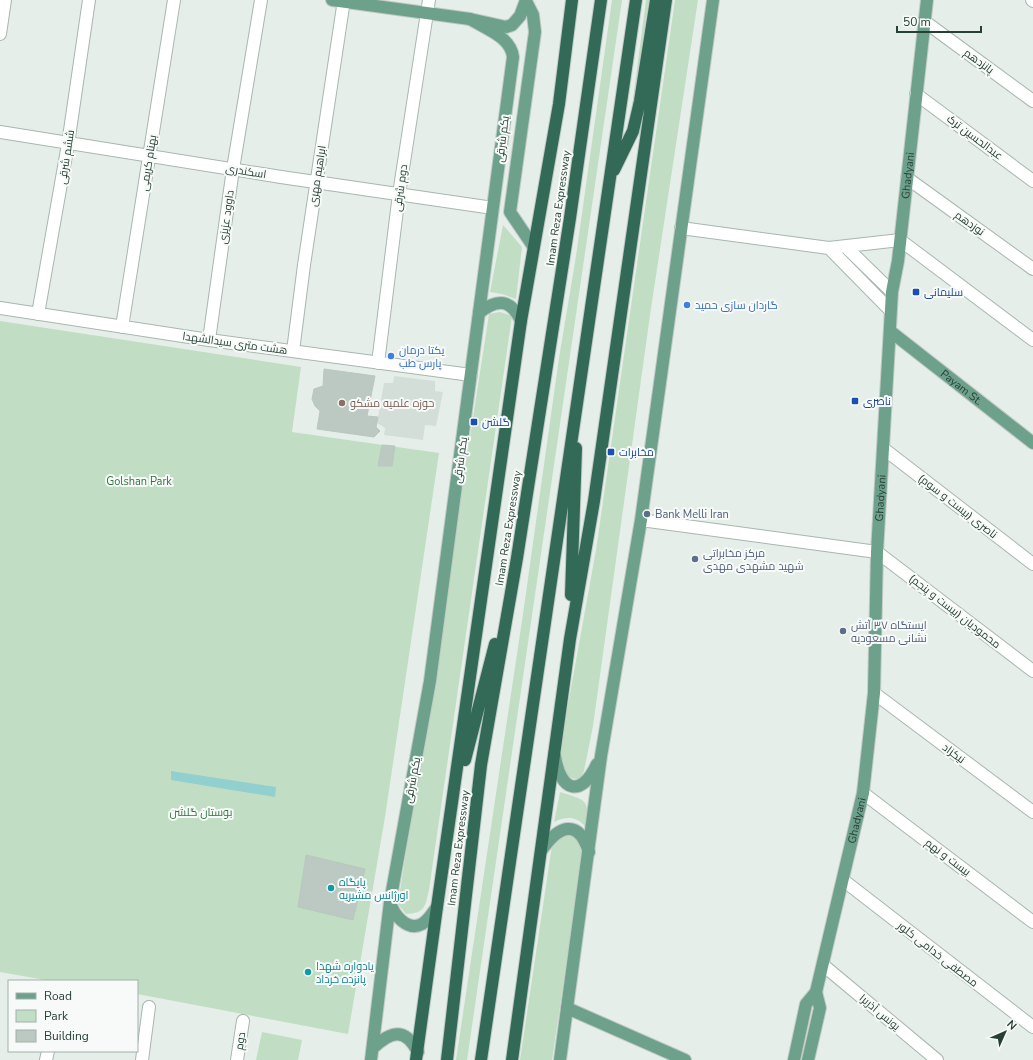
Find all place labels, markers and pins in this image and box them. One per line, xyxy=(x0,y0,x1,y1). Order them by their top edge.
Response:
place label: سلیمانی xyxy=(924,285,963,300)
marker: سلیمانی xyxy=(911,287,921,297)
place label: گاردان سازی حمید xyxy=(695,298,778,313)
marker: گاردان سازی حمید xyxy=(682,300,692,310)
place label: یکتا درمان پارس طب xyxy=(399,343,444,371)
marker: یکتا درمان پارس طب xyxy=(386,351,396,361)
place label: ناصری xyxy=(863,394,891,409)
place label: حوزه علمیه مشکو xyxy=(350,396,434,411)
marker: ناصری xyxy=(850,396,860,406)
marker: حوزه علمیه مشکو xyxy=(337,398,347,408)
place label: گلشن xyxy=(482,415,510,430)
marker: گلشن xyxy=(469,417,479,427)
place label: مخابرات xyxy=(619,445,654,460)
marker: مخابرات xyxy=(606,447,616,457)
place label: Bank Melli Iran xyxy=(655,507,729,522)
marker: Bank Melli Iran xyxy=(642,509,652,519)
place label: مرکز مخابراتی شهید مشهدی مهدی xyxy=(703,546,804,574)
marker: مرکز مخابراتی شهید مشهدی مهدی xyxy=(690,554,700,564)
place label: ایستگاه ۳۷ آتش نشانی مسعودیه xyxy=(851,618,927,646)
marker: ایستگاه ۳۷ آتش نشانی مسعودیه xyxy=(838,626,848,636)
place label: پایگاه اورژانس مشیریه xyxy=(339,875,409,903)
marker: پایگاه اورژانس مشیریه xyxy=(326,883,336,893)
place label: یادواره شهدا پانزده خرداد xyxy=(316,959,374,987)
marker: یادواره شهدا پانزده خرداد xyxy=(303,967,313,977)

